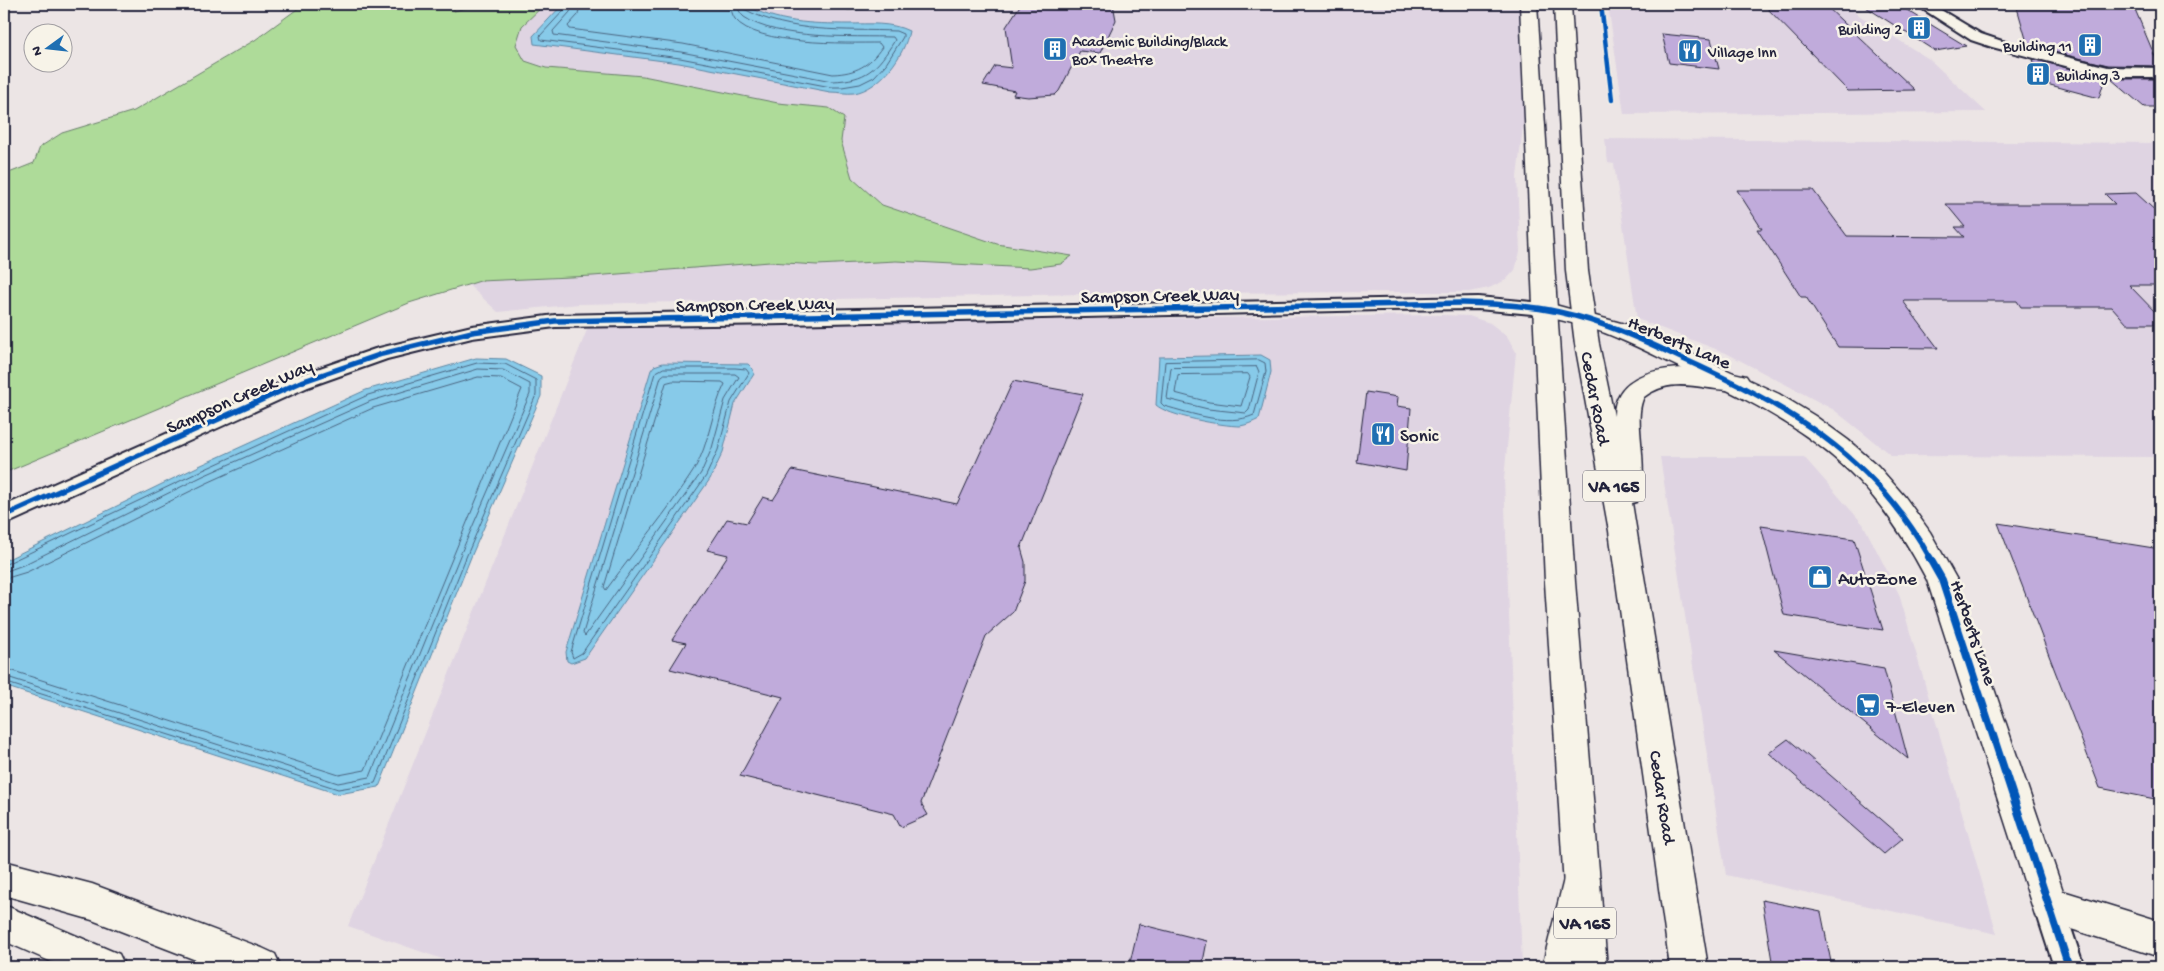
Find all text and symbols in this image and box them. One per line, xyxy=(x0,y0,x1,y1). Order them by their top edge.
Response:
building icon: Building 2 xyxy=(1906,15,1932,41)
north arrow xyxy=(22,22,72,72)
place label: Building 2 xyxy=(1837,22,1902,41)
building icon: Building 11 xyxy=(2077,32,2103,58)
place label: Academic Building/Black Box Theatre xyxy=(1071,34,1229,71)
building icon: Academic Building/Black Box Theatre xyxy=(1042,36,1068,62)
restaurant icon: Village Inn xyxy=(1677,38,1703,64)
place label: Building 11 xyxy=(2002,39,2072,58)
text: N xyxy=(28,44,47,57)
place label: Village Inn xyxy=(1707,45,1777,64)
building icon: Building 3 xyxy=(2025,61,2051,87)
place label: Building 3 xyxy=(2055,68,2120,87)
street label: Sampson Creek Way xyxy=(1081,285,1240,310)
street label: Sampson Creek Way xyxy=(676,294,835,319)
street label: Herberts Lane xyxy=(1624,312,1734,376)
street label: Cedar Road xyxy=(1573,350,1614,449)
street label: Sampson Creek Way xyxy=(163,355,318,441)
restaurant icon: Sonic xyxy=(1370,421,1396,447)
place label: Sonic xyxy=(1400,426,1439,449)
road number: VA 165 xyxy=(1583,471,1645,502)
shop icon: AutoZone xyxy=(1807,564,1833,590)
place label: AutoZone xyxy=(1838,569,1917,592)
street label: Herberts Lane xyxy=(1943,578,2000,689)
supermarket icon: 7-Eleven xyxy=(1855,692,1881,718)
place label: 7-Eleven xyxy=(1885,697,1955,720)
street label: Cedar Road xyxy=(1642,749,1680,848)
road number: VA 165 xyxy=(1554,908,1616,938)

